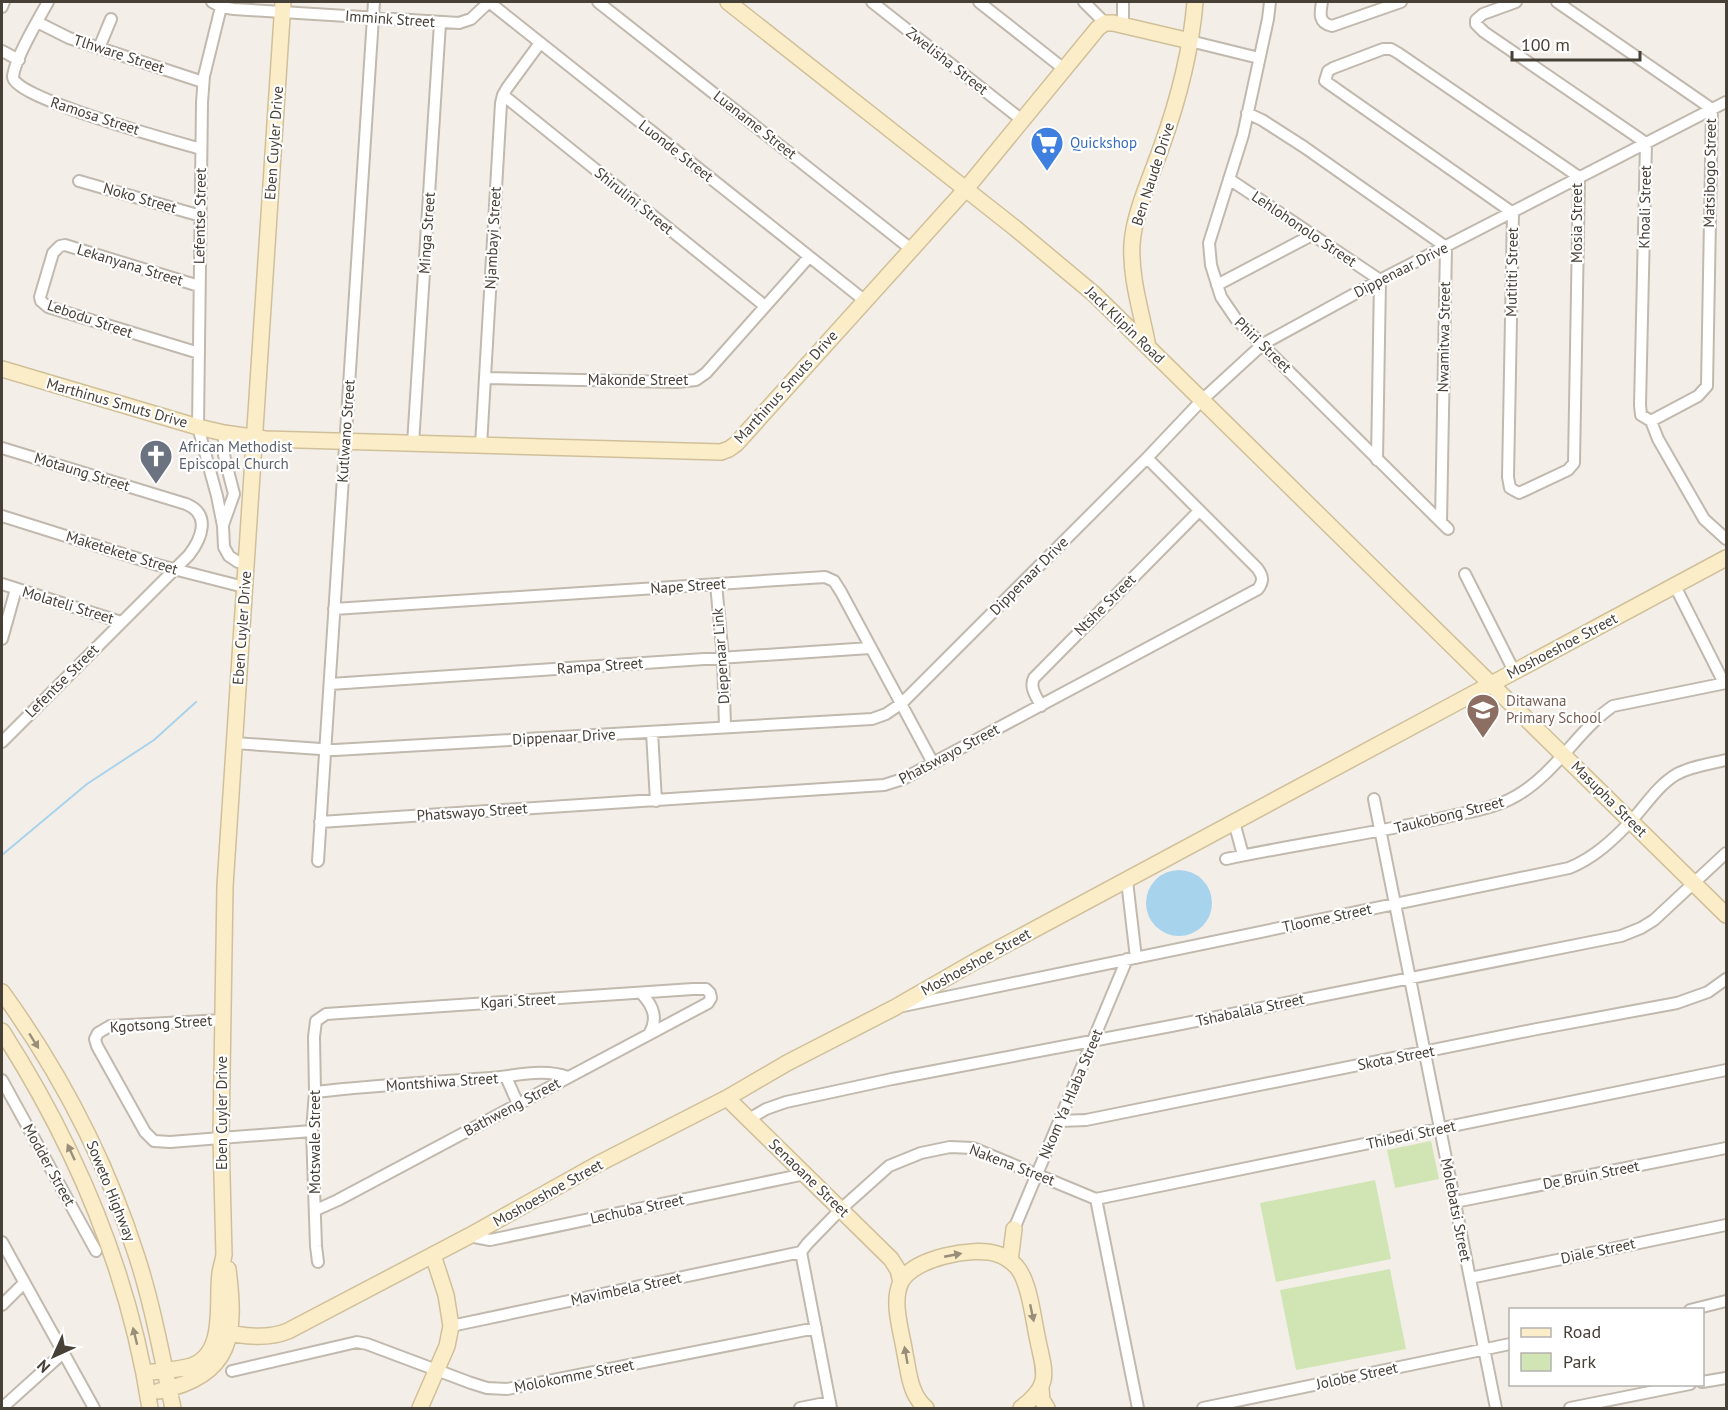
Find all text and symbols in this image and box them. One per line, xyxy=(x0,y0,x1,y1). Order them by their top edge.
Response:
street label: Immink Street xyxy=(344,6,436,31)
street label: Zwelisha Street xyxy=(903,23,992,99)
scale bar xyxy=(1512,24,1640,62)
street label: Tlhware Street xyxy=(71,30,167,77)
text: 100 m xyxy=(1521,33,1570,56)
street label: Eben Cuyler Drive xyxy=(260,85,287,201)
street label: Luaname Street xyxy=(710,86,801,163)
street label: Ramosa Street xyxy=(48,92,142,139)
street label: Luonde Street xyxy=(635,115,718,186)
street label: Matsibogo Street xyxy=(1699,118,1720,228)
street label: Ben Naude Drive xyxy=(1127,120,1178,228)
supermarket icon: Quickshop xyxy=(1029,125,1065,172)
place label: Quickshop xyxy=(1070,133,1137,152)
street label: Shirulini Street xyxy=(591,163,678,238)
street label: Khoali Street xyxy=(1634,165,1655,249)
street label: Lefentse Street xyxy=(189,168,210,264)
street label: Noko Street xyxy=(101,178,179,217)
street label: Mosia Street xyxy=(1567,183,1586,263)
street label: Njambayi Street xyxy=(480,186,505,290)
street label: Lehlohonolo Street xyxy=(1248,187,1360,271)
street label: Minga Street xyxy=(414,191,439,274)
street label: Mutititi Street xyxy=(1501,227,1522,317)
street label: Dippenaar Drive xyxy=(1350,238,1451,302)
street label: Lekanyana Street xyxy=(75,239,185,290)
street label: Jack Klipin Road xyxy=(1081,281,1169,367)
street label: Nwamitwa Street xyxy=(1433,282,1454,392)
street label: Lebodu Street xyxy=(45,295,135,342)
street label: Phiri Street xyxy=(1231,313,1296,376)
street label: Marthinus Smuts Drive xyxy=(730,326,842,447)
street label: Makonde Street xyxy=(588,370,688,389)
street label: Marthinus Smuts Drive xyxy=(44,373,190,432)
street label: Kutlwano Street xyxy=(332,379,359,483)
place label: African Methodist Episcopal Church xyxy=(179,437,292,473)
church icon: African Methodist Episcopal Church xyxy=(138,438,174,485)
street label: Motaung Street xyxy=(32,448,132,495)
street label: Maketekete Street xyxy=(64,526,180,579)
street label: Dippenaar Drive xyxy=(985,532,1072,619)
street label: Eben Cuyler Drive xyxy=(228,570,255,686)
street label: Ntshe Street xyxy=(1070,570,1140,640)
street label: Nape Street xyxy=(650,573,726,598)
street label: Molateli Street xyxy=(20,582,116,627)
street label: Diepenaar Link xyxy=(708,606,733,705)
street label: Moshoeshoe Street xyxy=(1503,608,1620,683)
street label: Lefentse Street xyxy=(21,640,102,721)
street label: Rampa Street xyxy=(556,653,644,678)
place label: Ditawana Primary School xyxy=(1506,691,1602,727)
school or university icon: Ditawana Primary School xyxy=(1465,692,1501,739)
street label: Phatswayo Street xyxy=(895,719,1002,788)
street label: Dippenaar Drive xyxy=(512,724,616,749)
street label: Masupha Street xyxy=(1567,757,1651,841)
street label: Taukobong Street xyxy=(1392,792,1506,837)
street label: Phatswayo Street xyxy=(416,798,528,825)
street label: Tloome Street xyxy=(1280,899,1373,936)
street label: Moshoeshoe Street xyxy=(918,924,1034,1000)
street label: Kgari Street xyxy=(480,989,556,1012)
street label: Tshabalala Street xyxy=(1194,989,1306,1030)
street label: Kgotsong Street xyxy=(109,1010,213,1037)
street label: Nkom Ya Hlaba Street xyxy=(1035,1026,1107,1162)
one-way arrow xyxy=(29,1033,40,1049)
street label: Skota Street xyxy=(1356,1041,1436,1074)
street label: Eben Cuyler Drive xyxy=(212,1056,231,1170)
street label: Montshiwa Street xyxy=(385,1068,499,1095)
street label: Bathweng Street xyxy=(460,1073,563,1140)
street label: Motswale Street xyxy=(305,1090,324,1194)
street label: Thibedi Street xyxy=(1365,1116,1457,1153)
street label: Modder Street xyxy=(19,1120,80,1209)
street label: Senaoane Street xyxy=(765,1134,854,1221)
street label: Soweto Highway xyxy=(83,1138,140,1244)
street label: Nakena Street xyxy=(967,1140,1058,1190)
one-way arrow xyxy=(66,1144,75,1161)
street label: Moshoeshoe Street xyxy=(490,1155,606,1231)
street label: Molebatsi Street xyxy=(1437,1156,1476,1263)
street label: De Bruin Street xyxy=(1541,1156,1641,1193)
street label: Lechuba Street xyxy=(588,1189,685,1228)
street label: Diale Street xyxy=(1559,1233,1637,1268)
one-way arrow xyxy=(943,1250,962,1259)
street label: Mavimbela Street xyxy=(569,1268,683,1310)
one-way arrow xyxy=(1028,1304,1037,1323)
legend xyxy=(1509,1308,1704,1386)
text: Road xyxy=(1563,1320,1601,1343)
north arrow xyxy=(24,1326,84,1386)
one-way arrow xyxy=(130,1326,139,1345)
one-way arrow xyxy=(901,1346,910,1365)
text: Park xyxy=(1563,1350,1596,1373)
street label: Molokomme Street xyxy=(512,1355,635,1396)
text: N xyxy=(33,1356,54,1377)
street label: Jolobe Street xyxy=(1313,1358,1399,1394)

